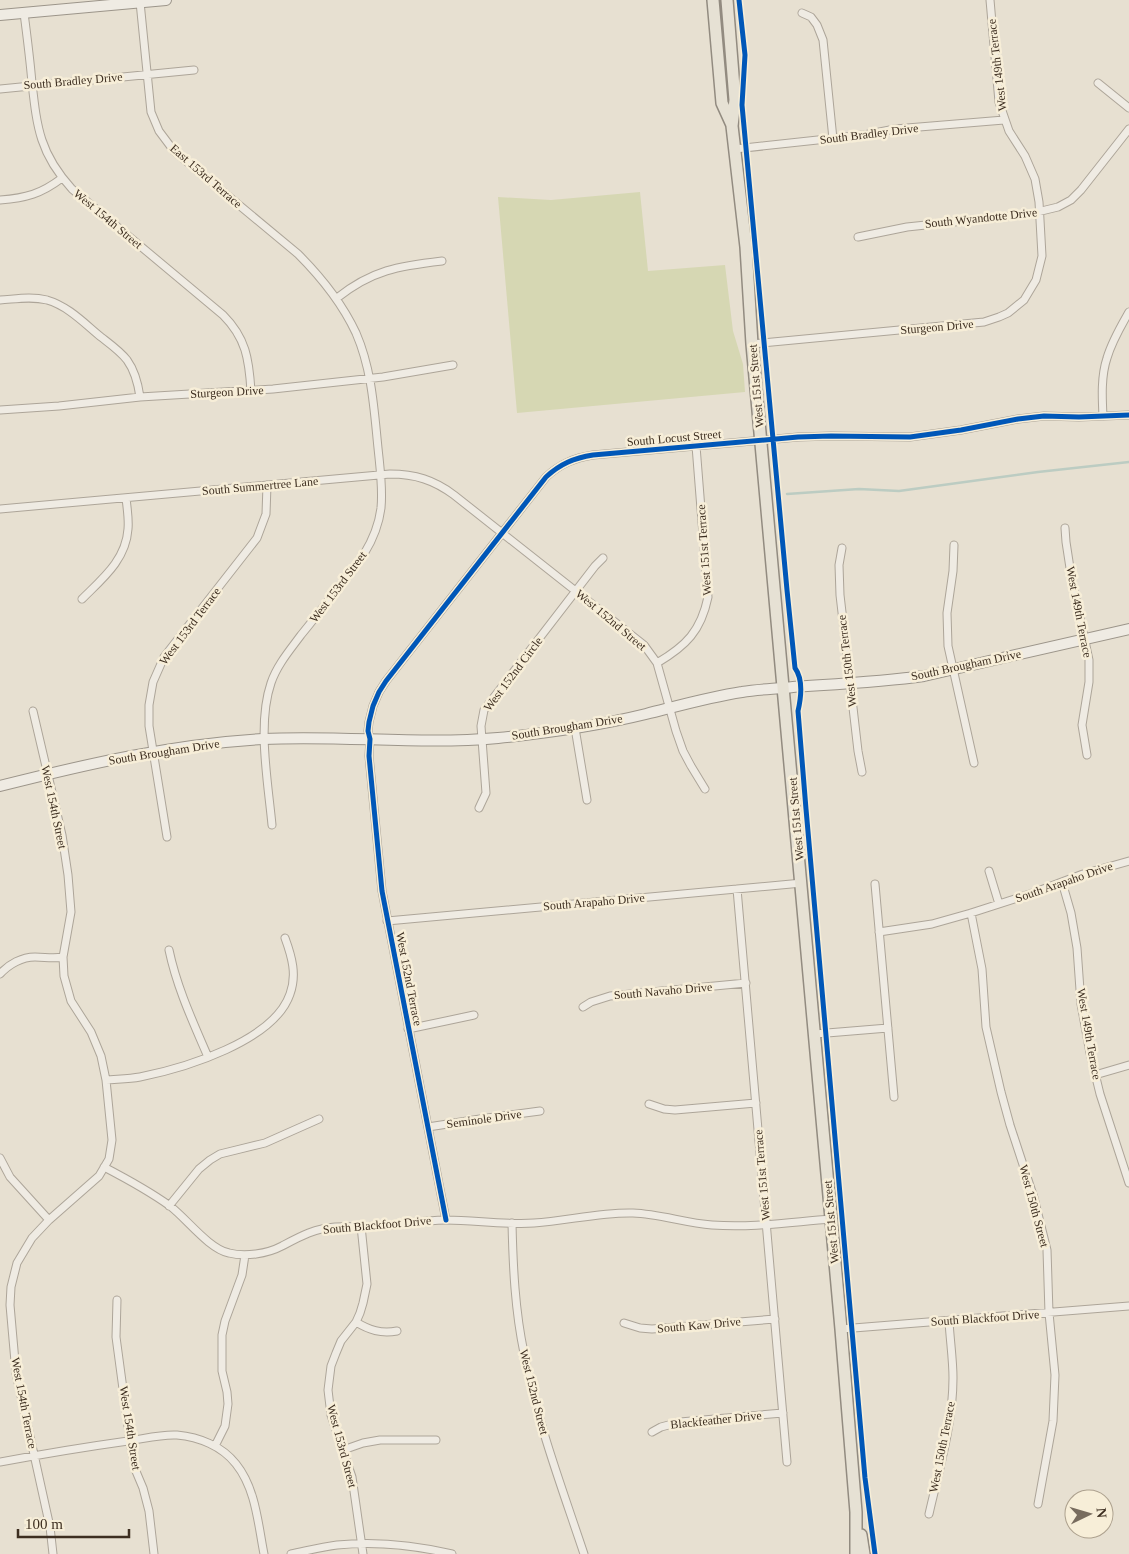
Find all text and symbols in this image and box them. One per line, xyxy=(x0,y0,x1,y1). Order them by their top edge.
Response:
street label: West 149th Terrace xyxy=(984,18,1010,112)
street label: South Bradley Drive xyxy=(23,70,123,92)
street label: South Bradley Drive xyxy=(819,121,919,147)
street label: East 153rd Terrace xyxy=(167,141,245,211)
street label: West 154th Street xyxy=(71,186,146,252)
street label: South Wyandotte Drive xyxy=(924,205,1038,231)
street label: Sturgeon Drive xyxy=(900,317,974,337)
street label: West 151st Street xyxy=(745,343,767,428)
street label: Sturgeon Drive xyxy=(190,383,264,401)
street label: South Locust Street xyxy=(626,427,722,449)
street label: South Summertree Lane xyxy=(201,474,319,498)
street label: West 151st Terrace xyxy=(694,504,714,596)
street label: West 153rd Street xyxy=(307,548,370,625)
street label: West 149th Terrace xyxy=(1063,565,1095,659)
street label: West 153rd Terrace xyxy=(156,585,224,667)
street label: West 152nd Street xyxy=(573,586,650,654)
street label: West 150th Terrace xyxy=(834,614,860,708)
street label: West 152nd Circle xyxy=(481,634,545,714)
street label: South Brougham Drive xyxy=(910,647,1022,683)
street label: South Brougham Drive xyxy=(511,711,623,743)
street label: South Brougham Drive xyxy=(108,736,220,768)
street label: West 154th Street xyxy=(38,764,70,851)
street label: West 151st Street xyxy=(785,776,807,861)
street label: South Arapaho Drive xyxy=(1014,859,1114,905)
street label: South Arapaho Drive xyxy=(543,891,645,913)
street label: West 152nd Terrace xyxy=(393,931,425,1027)
street label: South Navaho Drive xyxy=(613,980,713,1002)
street label: West 149th Terrace xyxy=(1074,987,1104,1081)
street label: Seminole Drive xyxy=(446,1107,522,1131)
street label: West 151st Terrace xyxy=(751,1129,773,1221)
street label: West 150th Street xyxy=(1016,1163,1052,1250)
street label: West 151st Street xyxy=(820,1179,842,1264)
street label: South Blackfoot Drive xyxy=(322,1213,432,1237)
street label: South Blackfoot Drive xyxy=(930,1307,1040,1329)
street label: South Kaw Drive xyxy=(657,1314,741,1336)
street label: West 152nd Street xyxy=(517,1348,552,1437)
street label: West 154th Terrace xyxy=(8,1356,40,1450)
street label: West 154th Street xyxy=(116,1385,144,1472)
street label: West 150th Terrace xyxy=(926,1400,958,1494)
street label: West 153rd Street xyxy=(324,1403,360,1490)
street label: Blackfeather Drive xyxy=(670,1408,762,1432)
north arrow xyxy=(1064,1489,1114,1539)
scale bar xyxy=(18,1506,129,1538)
text: N xyxy=(1094,1507,1109,1519)
text: 100 m xyxy=(25,1516,63,1532)

